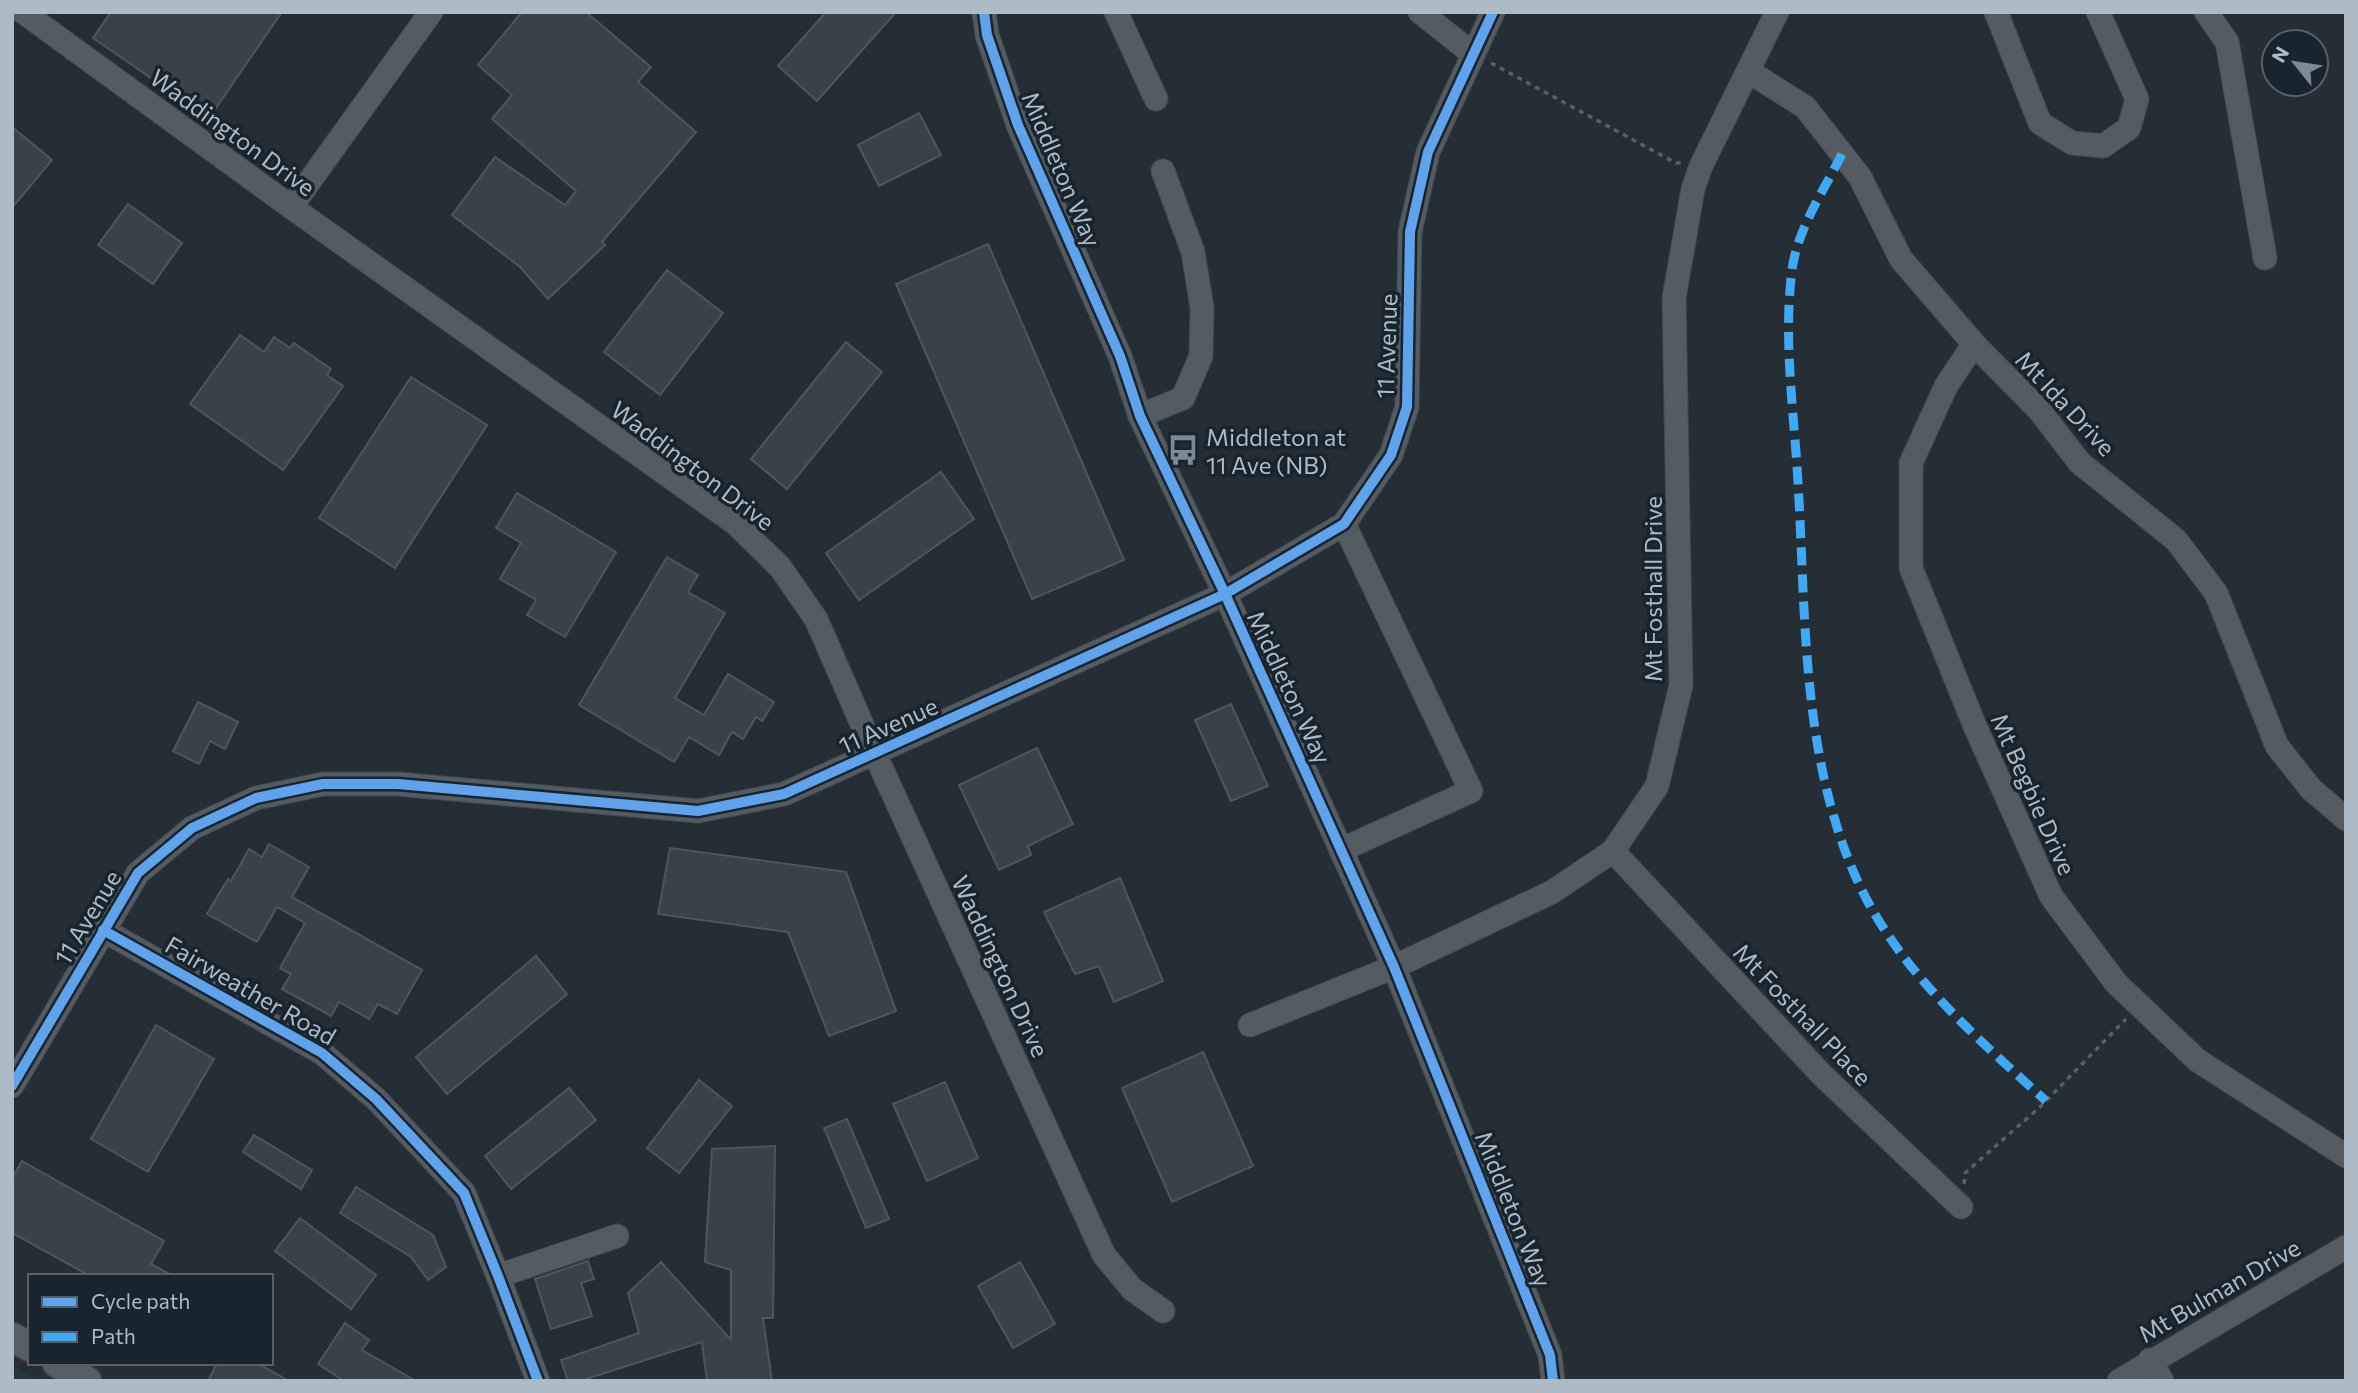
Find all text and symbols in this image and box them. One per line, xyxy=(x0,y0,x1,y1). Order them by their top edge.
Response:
north arrow xyxy=(2260,28,2330,98)
text: N xyxy=(2266,42,2293,66)
street label: Waddington Drive xyxy=(145,62,321,202)
street label: Middleton Way xyxy=(1016,87,1108,251)
street label: 11 Avenue xyxy=(1370,293,1402,399)
street label: Mt Ida Drive xyxy=(2010,345,2122,461)
street label: Waddington Drive xyxy=(606,394,780,536)
place label: Middleton at 11 Ave (NB) xyxy=(1206,422,1346,479)
bus stop icon: Middleton at 11 Ave (NB) xyxy=(1166,433,1200,467)
street label: Mt Fosthall Drive xyxy=(1638,496,1667,682)
street label: Middleton Way xyxy=(1242,606,1338,768)
street label: 11 Avenue xyxy=(834,690,942,760)
street label: Mt Begbie Drive xyxy=(1985,709,2083,879)
street label: 11 Avenue xyxy=(47,864,127,970)
street label: Waddington Drive xyxy=(946,871,1056,1061)
street label: Fairweather Road xyxy=(161,929,341,1051)
street label: Mt Fosthall Place xyxy=(1728,937,1878,1091)
street label: Middleton Way xyxy=(1470,1127,1558,1291)
street label: Mt Bulman Drive xyxy=(2133,1232,2305,1348)
legend xyxy=(28,1274,273,1365)
text: Cycle path xyxy=(91,1288,190,1313)
text: Path xyxy=(91,1323,136,1348)

